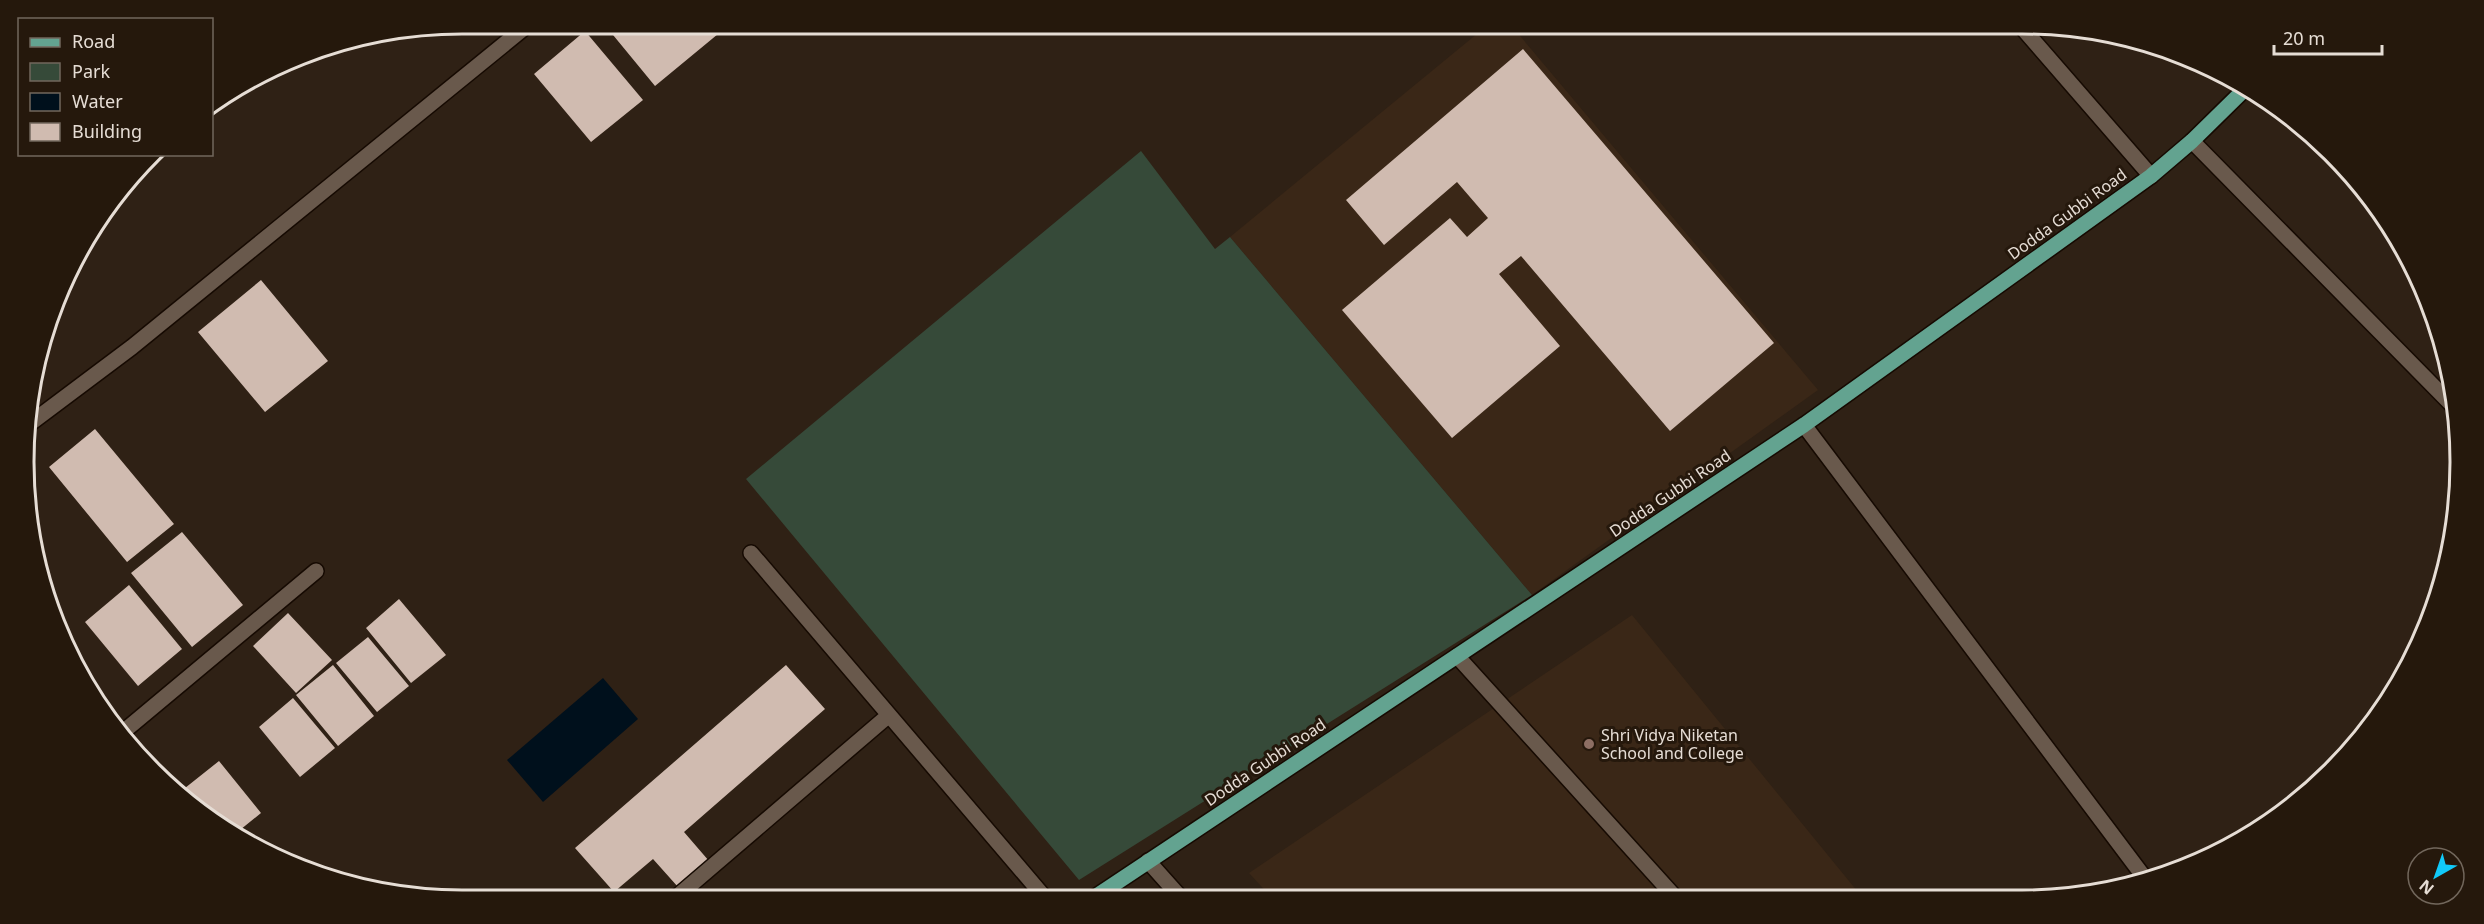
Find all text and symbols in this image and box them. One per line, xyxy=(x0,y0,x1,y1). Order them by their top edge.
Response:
legend xyxy=(18,18,213,156)
scale bar xyxy=(2274,18,2382,56)
text: 20 m xyxy=(2283,26,2325,50)
text: Road xyxy=(72,29,115,53)
text: Park xyxy=(72,59,110,83)
text: Water xyxy=(72,89,123,113)
text: Building xyxy=(72,119,142,143)
street label: Dodda Gubbi Road xyxy=(2003,163,2131,265)
street label: Dodda Gubbi Road xyxy=(1605,444,1735,542)
street label: Dodda Gubbi Road xyxy=(1200,713,1330,811)
place label: Shri Vidya Niketan School and College xyxy=(1601,724,1744,764)
marker: Shri Vidya Niketan School and College xyxy=(1582,737,1596,751)
north arrow xyxy=(2406,846,2466,906)
text: N xyxy=(2414,875,2438,900)

